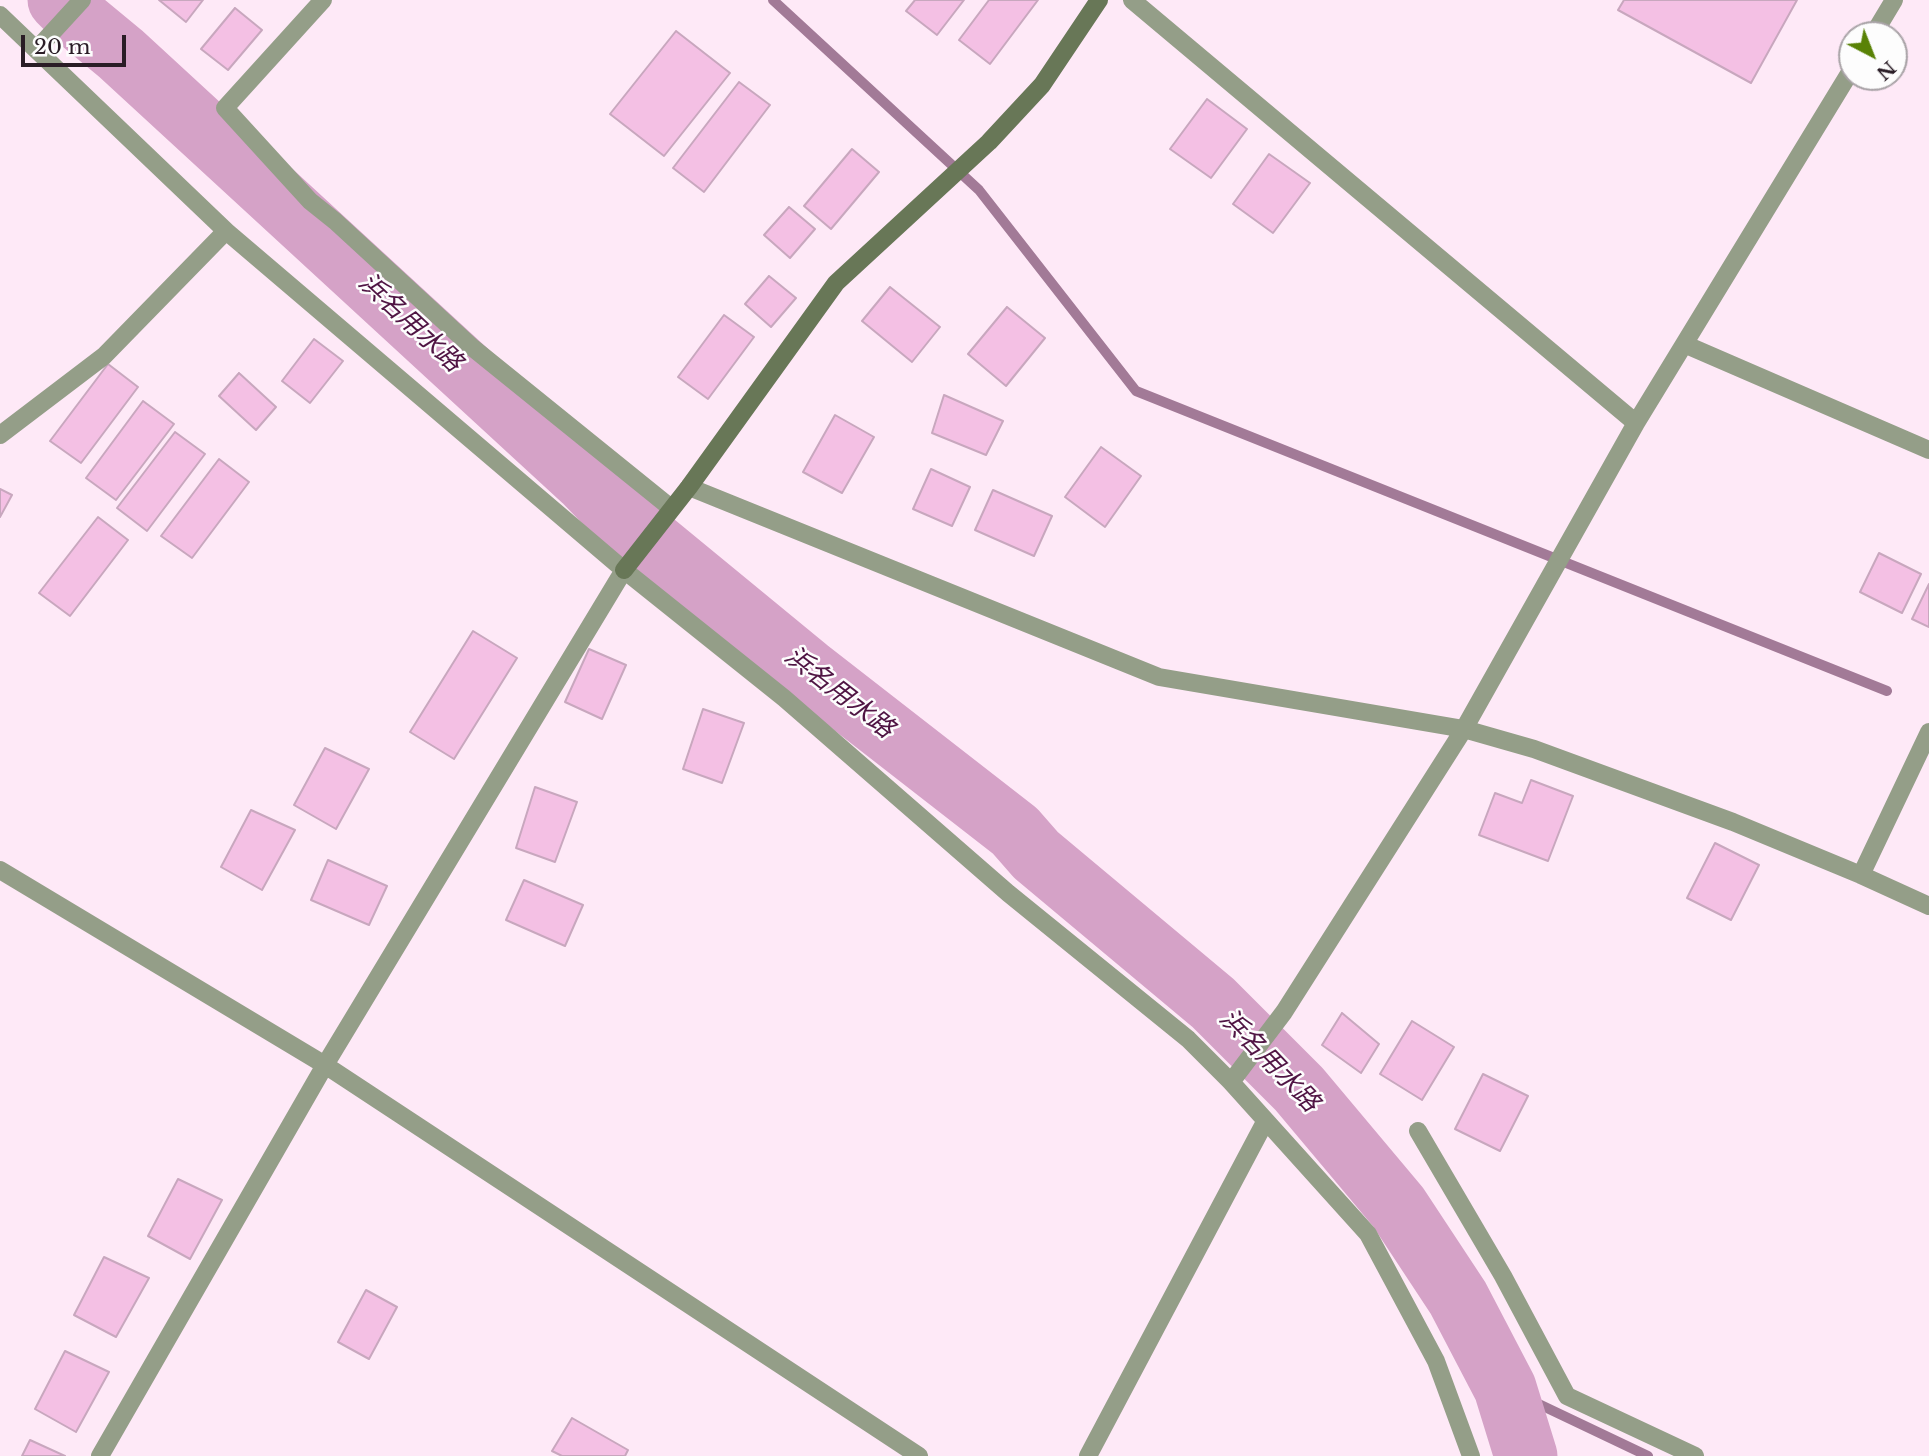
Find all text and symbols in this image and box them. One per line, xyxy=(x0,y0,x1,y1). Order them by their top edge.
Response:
scale bar xyxy=(24,21,130,65)
north arrow xyxy=(1838,21,1908,91)
text: 20 m xyxy=(34,34,91,60)
text: N xyxy=(1872,56,1900,85)
water label: 浜名用水路 xyxy=(352,267,468,379)
water label: 浜名用水路 xyxy=(778,641,900,745)
water label: 浜名用水路 xyxy=(1213,1003,1325,1119)

